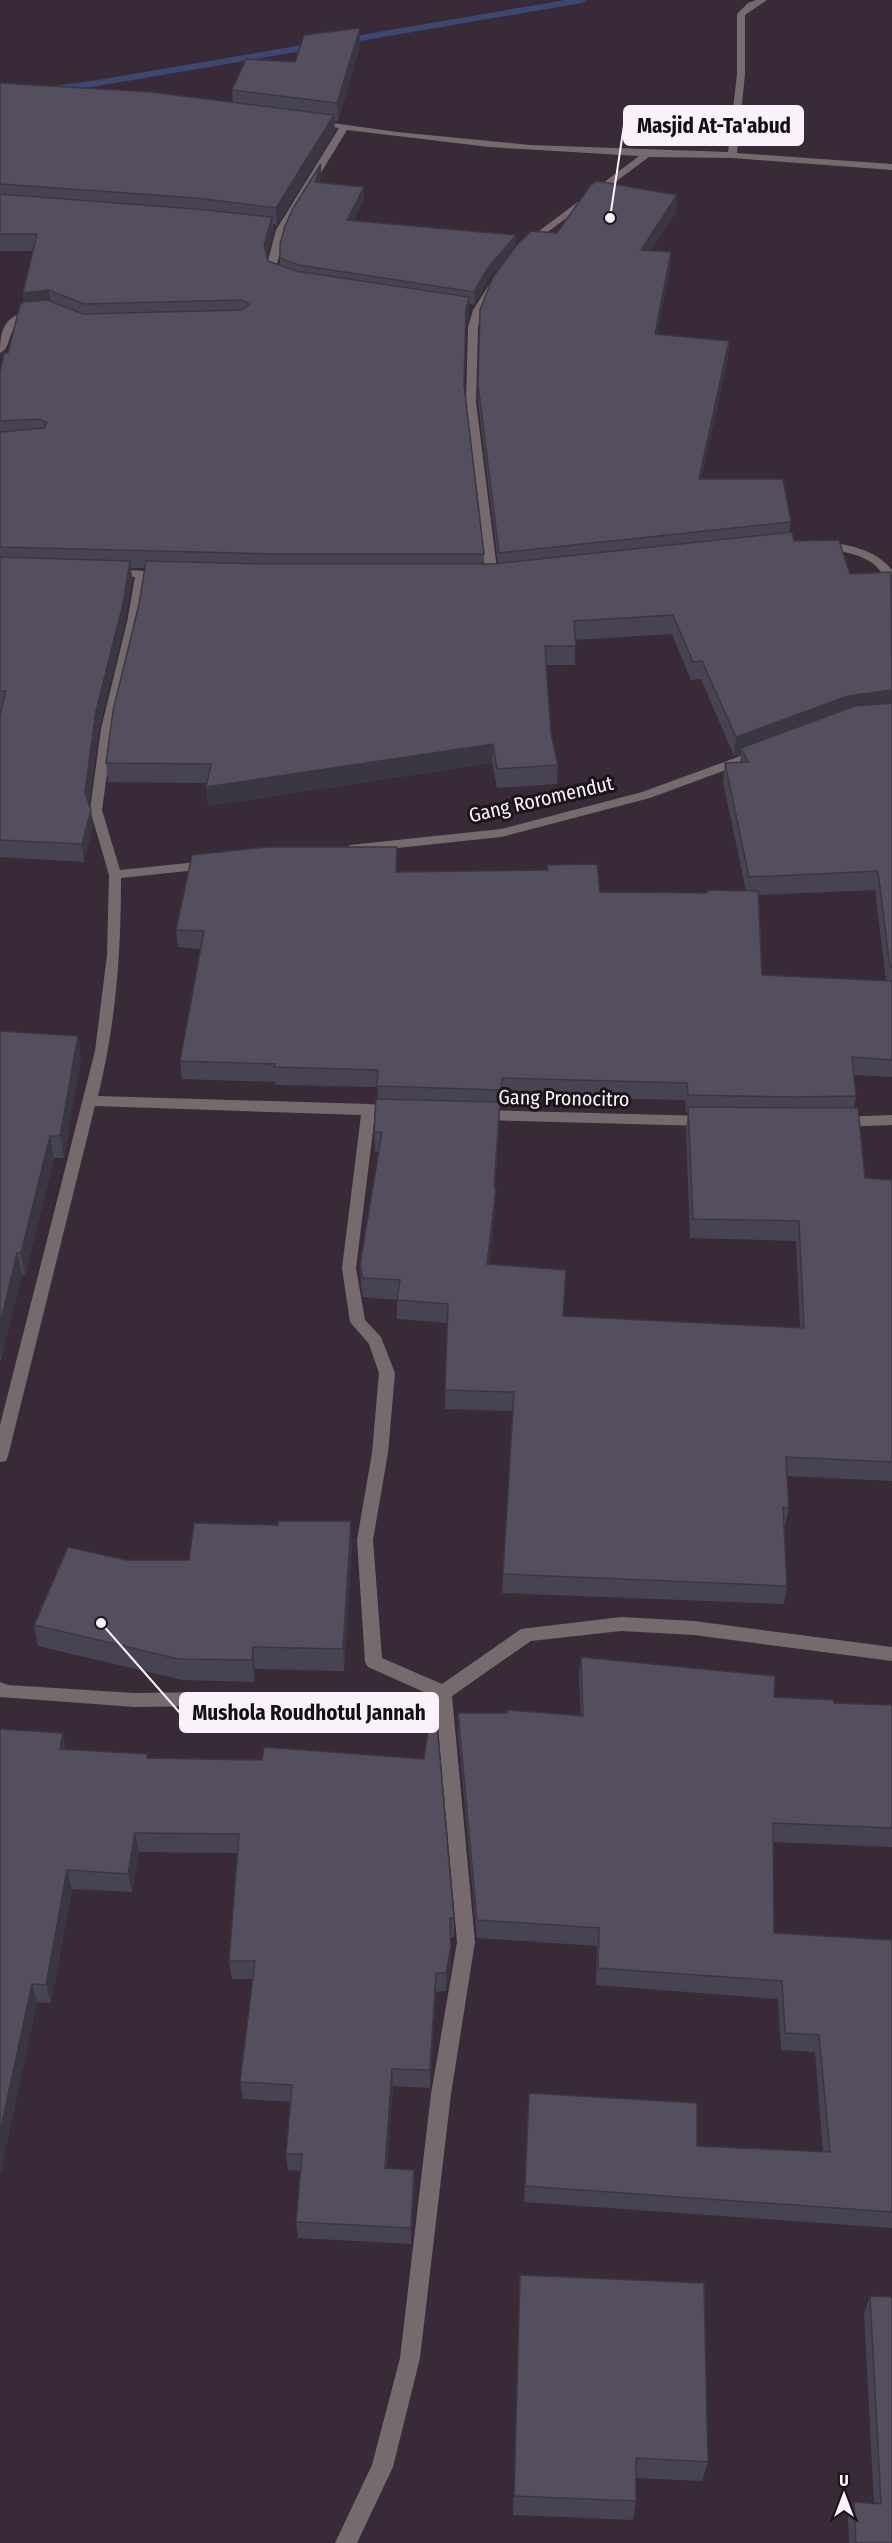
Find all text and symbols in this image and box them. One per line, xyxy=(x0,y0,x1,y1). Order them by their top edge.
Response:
callout: Masjid At-Ta'abud xyxy=(624,106,803,145)
text: Masjid At-Ta'abud xyxy=(637,113,791,139)
street label: Gang Roromendut xyxy=(466,771,616,827)
street label: Gang Pronocitro xyxy=(498,1085,630,1111)
callout: Mushola Roudhotul Jannah xyxy=(180,1693,438,1732)
text: Mushola Roudhotul Jannah xyxy=(192,1700,426,1726)
north arrow xyxy=(814,2465,874,2525)
text: U xyxy=(839,2471,849,2490)

